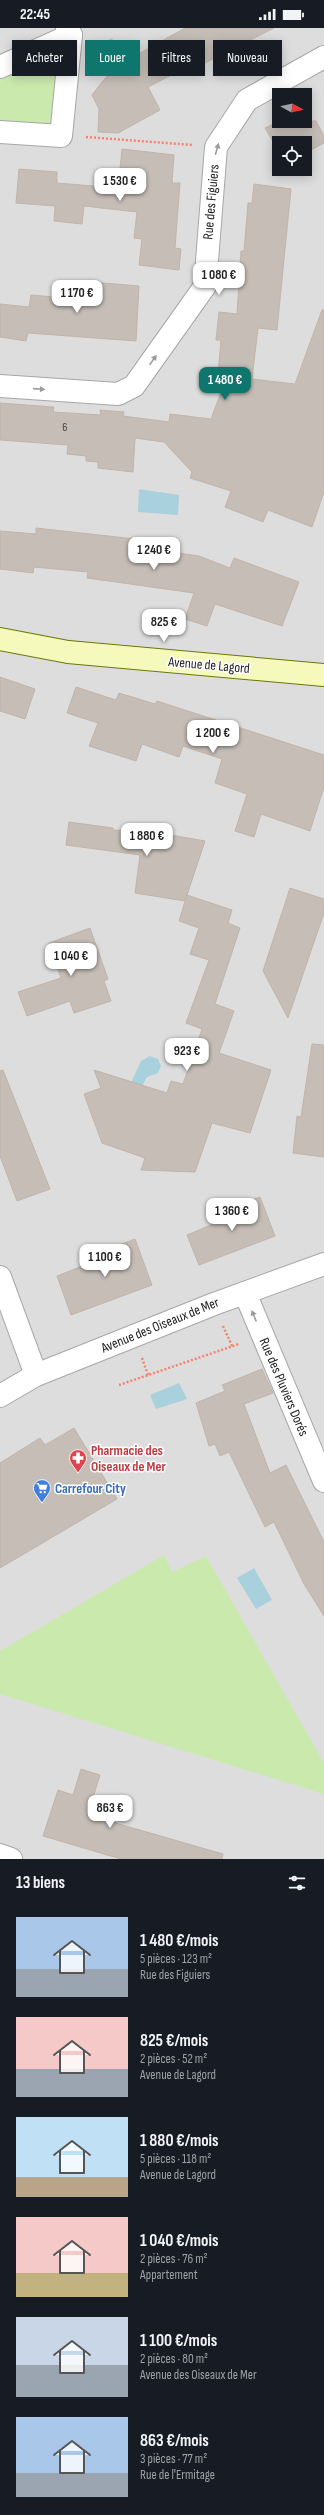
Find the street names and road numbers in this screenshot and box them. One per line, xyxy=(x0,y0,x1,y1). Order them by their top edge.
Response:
street label: Rue des Figuiers xyxy=(199,164,223,240)
street label: Avenue de Lagord xyxy=(167,653,251,677)
street label: Avenue des Oiseaux de Mer xyxy=(98,1294,221,1357)
street label: Rue des Pluviers Dorés xyxy=(256,1335,312,1439)

